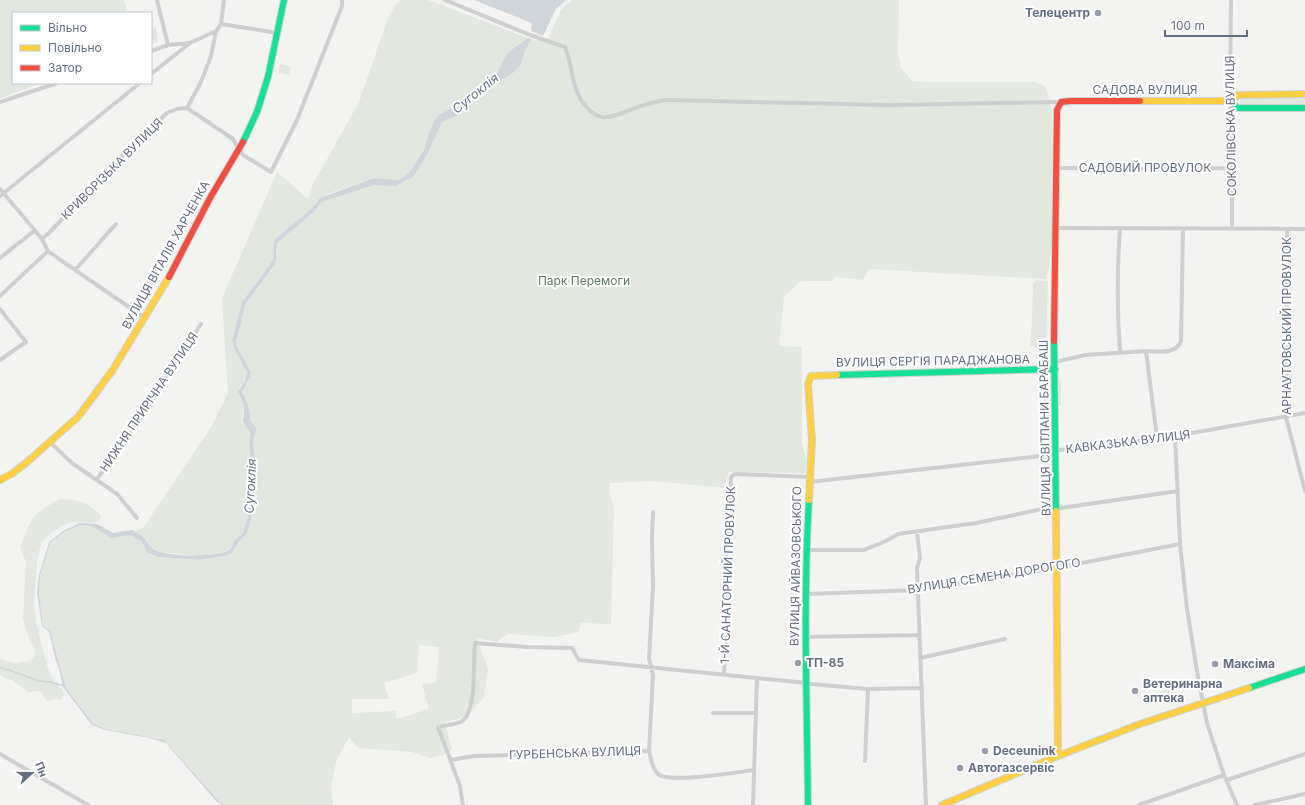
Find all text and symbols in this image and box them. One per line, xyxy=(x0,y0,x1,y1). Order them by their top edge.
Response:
place label: Телецентр xyxy=(1025,5,1090,20)
marker: Телецентр xyxy=(1093,8,1103,18)
legend xyxy=(12,12,152,84)
scale bar xyxy=(1165,12,1247,38)
text: 100 m xyxy=(1171,18,1205,33)
text: Вільно xyxy=(48,20,87,35)
text: Повільно xyxy=(48,40,102,55)
street label: СОКОЛІВСЬКА ВУЛИЦЯ xyxy=(1222,55,1239,197)
text: Затор xyxy=(48,60,82,75)
water label: Сугоклія xyxy=(449,70,501,116)
street label: САДОВА ВУЛИЦЯ xyxy=(1092,82,1198,97)
street label: КРИВОРІЗЬКА ВУЛИЦЯ xyxy=(58,115,166,223)
street label: САДОВИЙ ПРОВУЛОК xyxy=(1079,160,1211,175)
street label: ВУЛИЦЯ ВІТАЛІЯ ХАРЧЕНКА xyxy=(118,178,213,332)
street label: АРНАУТОВСЬКИЙ ПРОВУЛОК xyxy=(1279,237,1294,415)
park label: Парк Перемоги xyxy=(538,273,630,288)
street label: НИЖНЯ ПРИРІЧНА ВУЛИЦЯ xyxy=(96,329,201,474)
street label: ВУЛИЦЯ СВІТЛАНИ БАРАБАШ xyxy=(1035,340,1054,516)
street label: ВУЛИЦЯ СЕРГІЯ ПАРАДЖАНОВА xyxy=(836,351,1030,370)
street label: КАВКАЗЬКА ВУЛИЦЯ xyxy=(1065,426,1191,457)
water label: Сугоклія xyxy=(241,458,259,514)
street label: 1-Й САНАТОРНИЙ ПРОВУЛОК xyxy=(717,486,738,664)
street label: ВУЛИЦЯ АЙВАЗОВСЬКОГО xyxy=(787,486,804,646)
street label: ВУЛИЦЯ СЕМЕНА ДОРОГОГО xyxy=(906,554,1082,597)
place label: ТП-85 xyxy=(806,655,844,670)
place label: Максіма xyxy=(1223,656,1275,671)
marker: ТП-85 xyxy=(793,658,803,668)
marker: Максіма xyxy=(1210,659,1220,669)
place label: Ветеринарна аптека xyxy=(1143,676,1223,705)
marker: Ветеринарна аптека xyxy=(1130,686,1140,696)
street label: ГУРБЕНСЬКА ВУЛИЦЯ xyxy=(509,743,641,762)
place label: Deceunink xyxy=(993,743,1056,758)
marker: Deceunink xyxy=(980,746,990,756)
north arrow xyxy=(12,753,52,793)
text: Пн xyxy=(32,760,51,779)
place label: Автогазсервіс xyxy=(968,760,1055,775)
marker: Автогазсервіс xyxy=(955,763,965,773)

